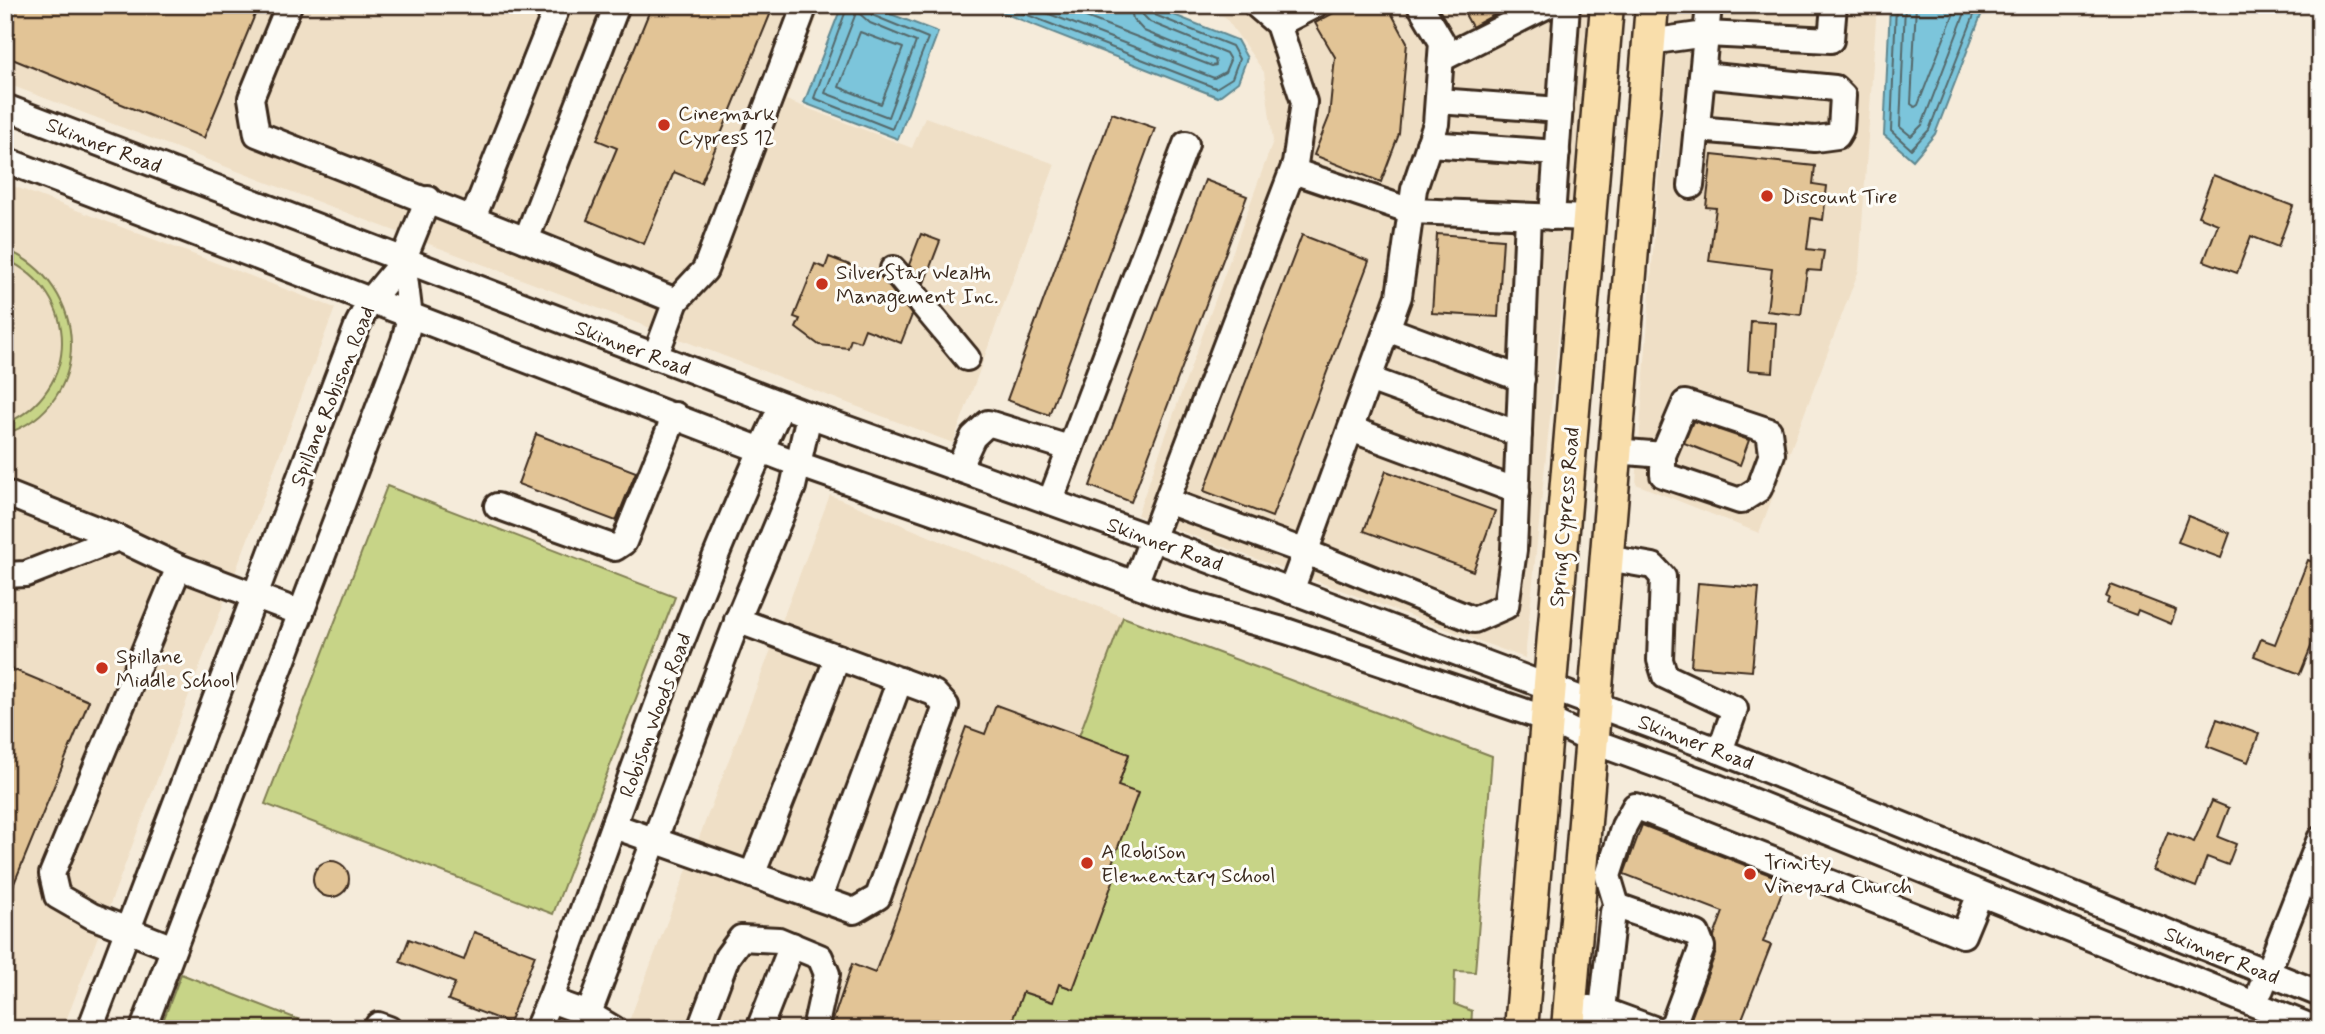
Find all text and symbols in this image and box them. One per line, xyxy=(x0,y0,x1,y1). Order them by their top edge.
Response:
place label: Cinemark Cypress 12 xyxy=(678,100,775,152)
street label: Skinner Road xyxy=(42,111,165,181)
marker: Cinemark Cypress 12 xyxy=(656,117,672,133)
place label: Discount Tire xyxy=(1781,183,1898,211)
marker: Discount Tire xyxy=(1759,188,1775,204)
place label: SilverStar Wealth Management Inc. xyxy=(836,259,998,312)
marker: SilverStar Wealth Management Inc. xyxy=(814,276,830,292)
street label: Spillane Robison Road xyxy=(284,302,382,491)
street label: Skinner Road xyxy=(571,314,694,384)
street label: Spring Cypress Road xyxy=(1543,426,1589,608)
street label: Skinner Road xyxy=(1103,511,1227,579)
street label: Robison Woods Road xyxy=(613,629,699,802)
place label: Spillane Middle School xyxy=(116,643,235,695)
marker: Spillane Middle School xyxy=(94,660,110,676)
street label: Skinner Road xyxy=(1634,708,1757,778)
place label: A Robison Elementary School xyxy=(1101,838,1276,890)
place label: Trinity Vineyard Church xyxy=(1764,849,1912,901)
marker: A Robison Elementary School xyxy=(1079,855,1095,871)
marker: Trinity Vineyard Church xyxy=(1742,866,1758,882)
street label: Skinner Road xyxy=(2160,920,2283,992)

